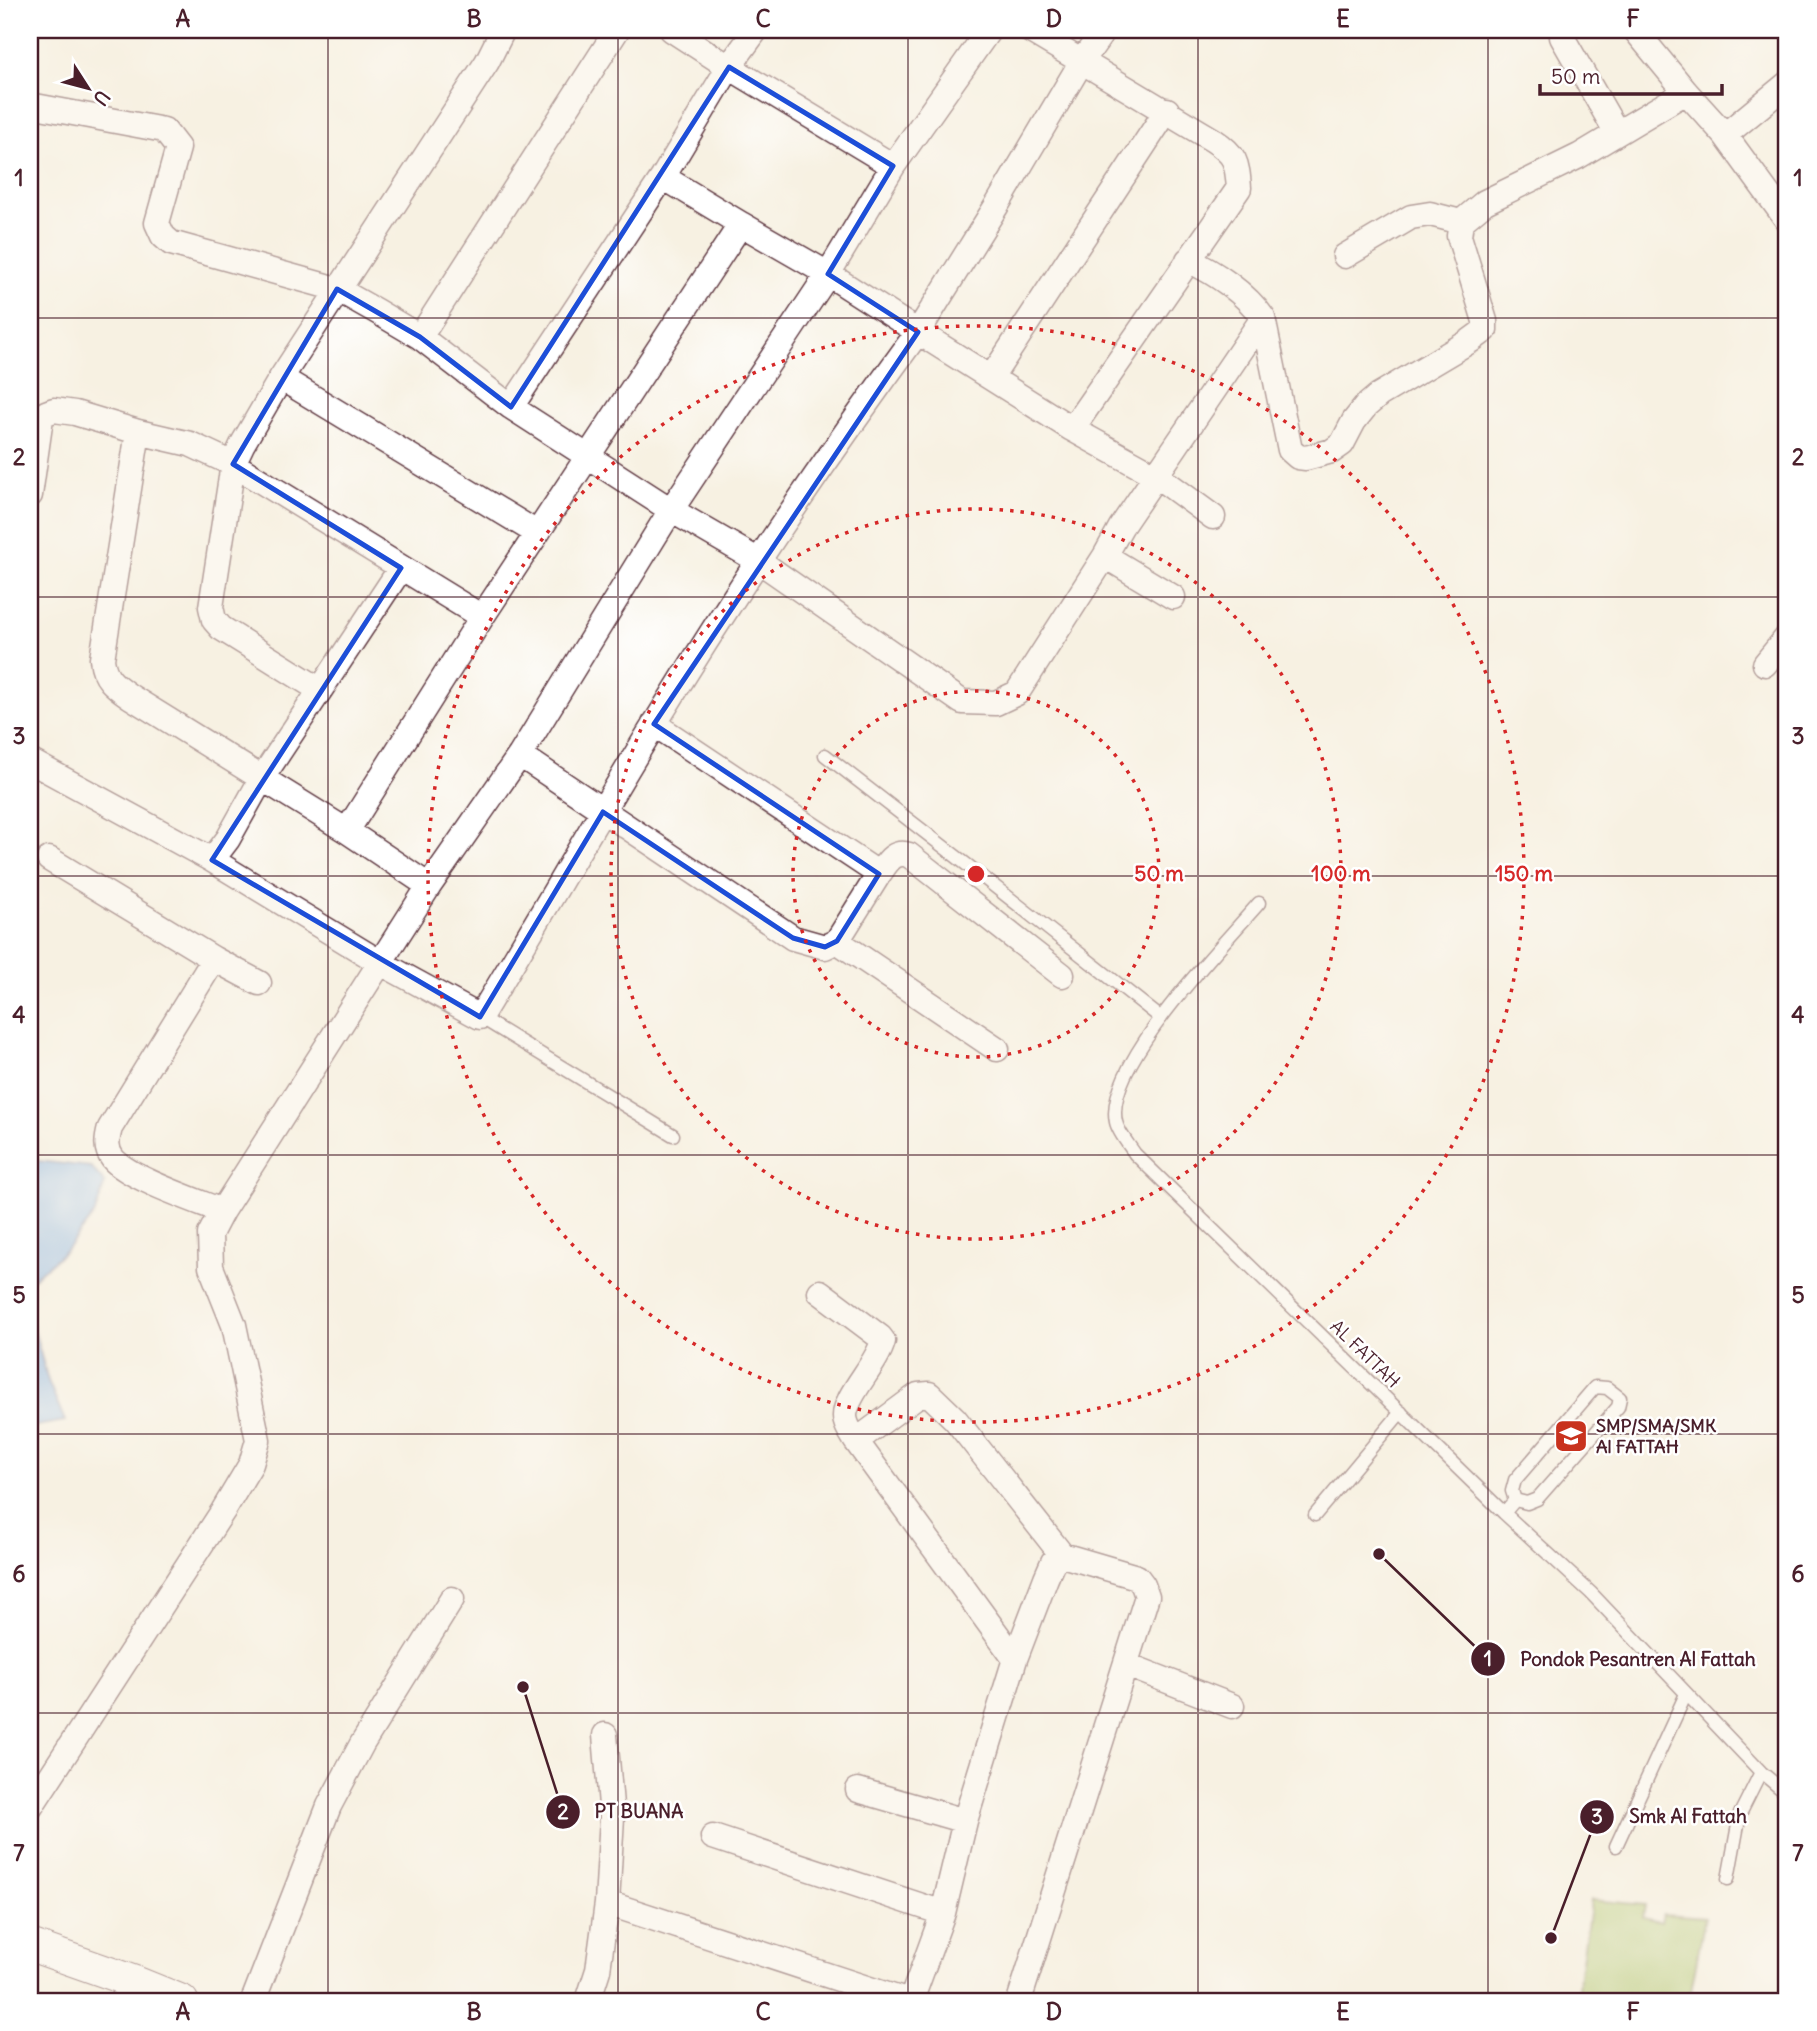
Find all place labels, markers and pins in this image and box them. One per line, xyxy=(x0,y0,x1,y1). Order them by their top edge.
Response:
centre of rings xyxy=(964,862,988,886)
place label: SMP/SMA/SMK Al FATTAH xyxy=(1596,1414,1717,1458)
school or university icon: SMP/SMA/SMK Al FATTAH xyxy=(1552,1417,1590,1455)
callout: Pondok Pesantren Al Fattah xyxy=(1471,1639,1770,1679)
callout: PT BUANA xyxy=(546,1792,697,1832)
callout: Smk Al Fattah xyxy=(1580,1797,1761,1837)

